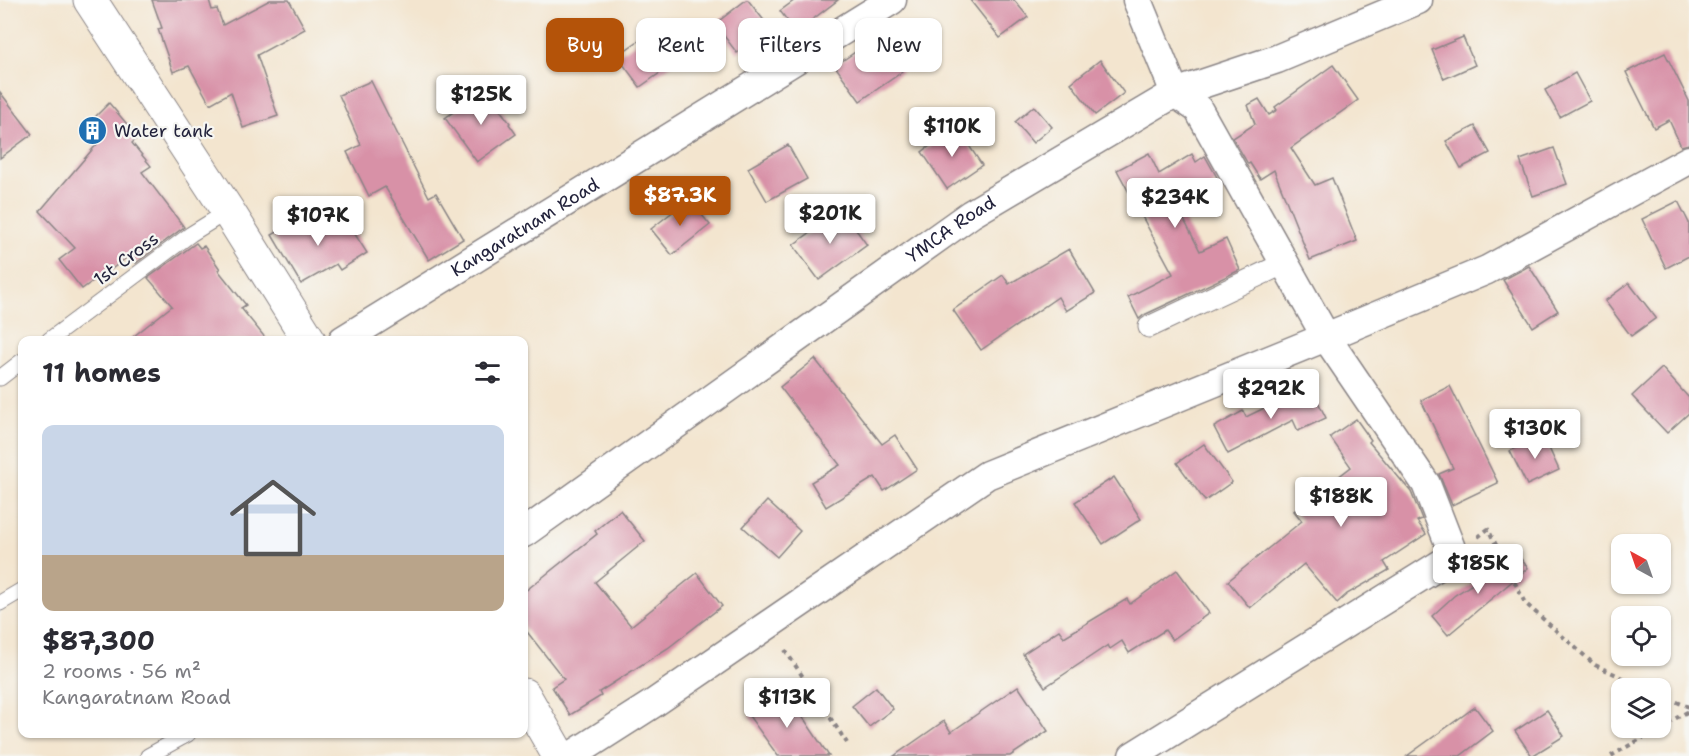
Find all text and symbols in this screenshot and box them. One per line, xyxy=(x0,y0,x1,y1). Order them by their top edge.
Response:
chip: Buy xyxy=(546,18,624,72)
chip: Rent xyxy=(636,18,726,72)
chip: Filters xyxy=(738,18,843,72)
chip: New xyxy=(855,18,942,72)
pin: $125K xyxy=(439,75,523,126)
text: $125K xyxy=(450,81,512,107)
pin: $110K xyxy=(910,107,994,158)
text: $110K xyxy=(923,113,981,139)
building icon: Water tank xyxy=(77,115,109,147)
place label: Water tank xyxy=(114,119,213,143)
street label: Kangaratnam Road xyxy=(446,172,604,282)
pin: $87.3K xyxy=(631,176,729,227)
pin: $234K xyxy=(1133,178,1217,229)
text: $87.3K xyxy=(644,182,716,208)
text: $234K xyxy=(1141,184,1209,210)
street label: YMCA Road xyxy=(902,190,1000,268)
pin: $201K xyxy=(788,194,872,245)
pin: $107K xyxy=(276,196,360,247)
text: $201K xyxy=(798,200,862,226)
text: $107K xyxy=(287,202,349,228)
street label: 1st Cross xyxy=(89,227,163,291)
text: 11 homes xyxy=(42,355,161,390)
icon: filters xyxy=(471,356,504,389)
pin: $292K xyxy=(1229,369,1313,420)
text: $292K xyxy=(1237,375,1305,401)
pin: $130K xyxy=(1493,409,1577,460)
text: $130K xyxy=(1503,415,1567,441)
icon: home xyxy=(219,464,327,572)
pin: $188K xyxy=(1299,477,1383,528)
text: $188K xyxy=(1309,483,1373,509)
north arrow xyxy=(1611,534,1671,594)
map controls xyxy=(1611,534,1671,738)
pin: $185K xyxy=(1436,544,1520,595)
text: $185K xyxy=(1447,550,1509,576)
button: locate xyxy=(1611,606,1671,666)
text: $87,300 xyxy=(42,623,155,658)
text: 2 rooms · 56 m² xyxy=(42,658,201,684)
pin: $113K xyxy=(745,678,829,729)
button: layers xyxy=(1611,678,1671,738)
text: Kangaratnam Road xyxy=(42,684,231,710)
text: $113K xyxy=(758,684,816,710)

